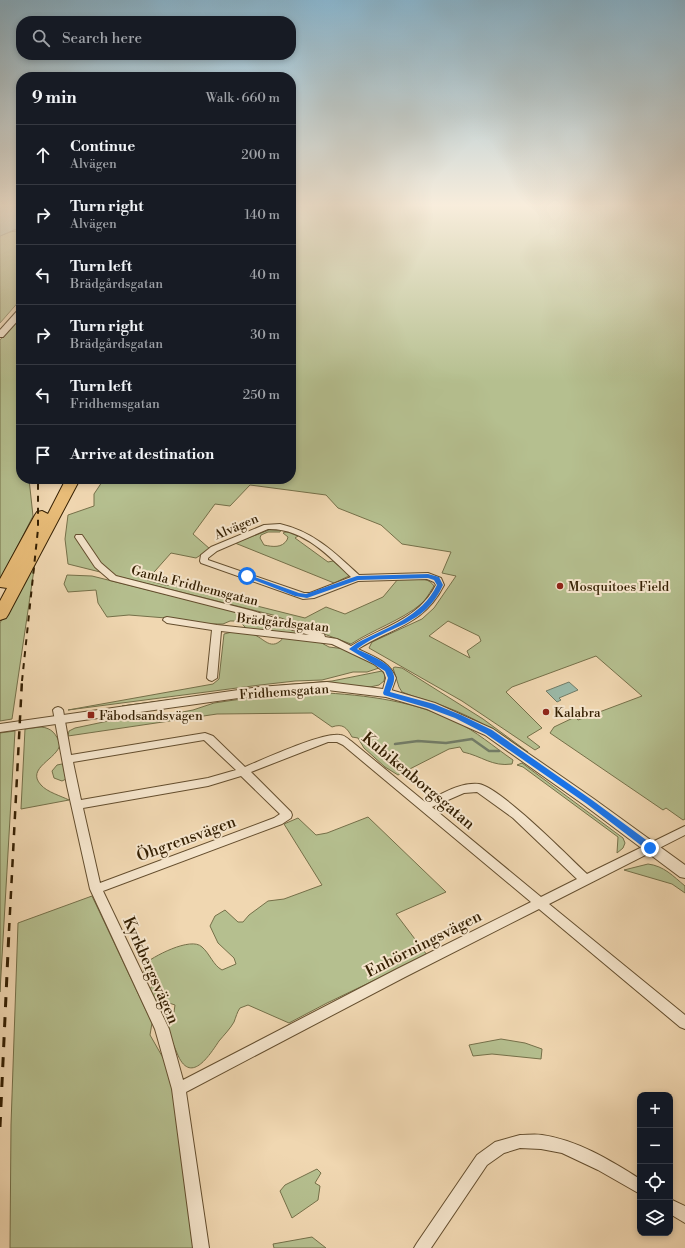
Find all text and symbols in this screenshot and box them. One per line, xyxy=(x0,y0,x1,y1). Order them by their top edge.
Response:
search box xyxy=(16,16,296,60)
icon: search xyxy=(30,27,52,49)
text: Search here xyxy=(62,29,142,48)
text: 9 min xyxy=(32,87,77,109)
text: Walk · 660 m xyxy=(206,90,280,106)
text: Continue xyxy=(70,137,135,156)
icon: ahead xyxy=(32,144,54,166)
text: 200 m xyxy=(241,147,280,163)
text: Alvägen xyxy=(70,156,117,172)
text: Turn right xyxy=(70,197,144,216)
icon: right xyxy=(32,204,54,226)
text: 140 m xyxy=(244,207,280,223)
text: Alvägen xyxy=(70,216,117,232)
text: Turn left xyxy=(70,257,132,276)
icon: left xyxy=(32,264,54,286)
text: 40 m xyxy=(250,267,280,283)
text: Brädgårdsgatan xyxy=(70,276,163,292)
text: Turn right xyxy=(70,317,144,336)
icon: right xyxy=(32,324,54,346)
text: 30 m xyxy=(250,327,280,343)
text: Brädgårdsgatan xyxy=(70,336,163,352)
text: Turn left xyxy=(70,377,132,396)
icon: left xyxy=(32,384,54,406)
text: 250 m xyxy=(243,387,280,403)
text: Fridhemsgatan xyxy=(70,396,160,412)
icon: arrive xyxy=(32,444,54,466)
text: Arrive at destination xyxy=(70,445,214,464)
street label: Alvägen xyxy=(211,510,261,544)
street label: Gamla Fridhemsgatan xyxy=(130,562,260,610)
route start xyxy=(238,567,256,585)
place label: Mosquitoes Field xyxy=(568,579,670,595)
marker: Mosquitoes Field xyxy=(555,581,565,591)
street label: Brädgårdsgatan xyxy=(235,610,330,636)
street label: Fridhemsgatan xyxy=(239,681,330,703)
place label: Kalabra xyxy=(554,705,601,721)
marker: Kalabra xyxy=(541,707,551,717)
place label: Fäbodsandsvägen xyxy=(99,708,203,724)
marker: Fäbodsandsvägen xyxy=(86,710,96,720)
street label: Kubikenborgsgatan xyxy=(358,728,479,834)
street label: Öhgrensvägen xyxy=(133,810,239,866)
route end xyxy=(641,839,659,857)
street label: Enhörningsvägen xyxy=(362,906,485,982)
street label: Kyrkbergsvägen xyxy=(119,914,184,1027)
map controls xyxy=(637,1092,673,1236)
button: + xyxy=(637,1092,673,1128)
button: − xyxy=(637,1128,673,1164)
button: locate xyxy=(637,1164,673,1200)
button: layers xyxy=(637,1200,673,1236)

